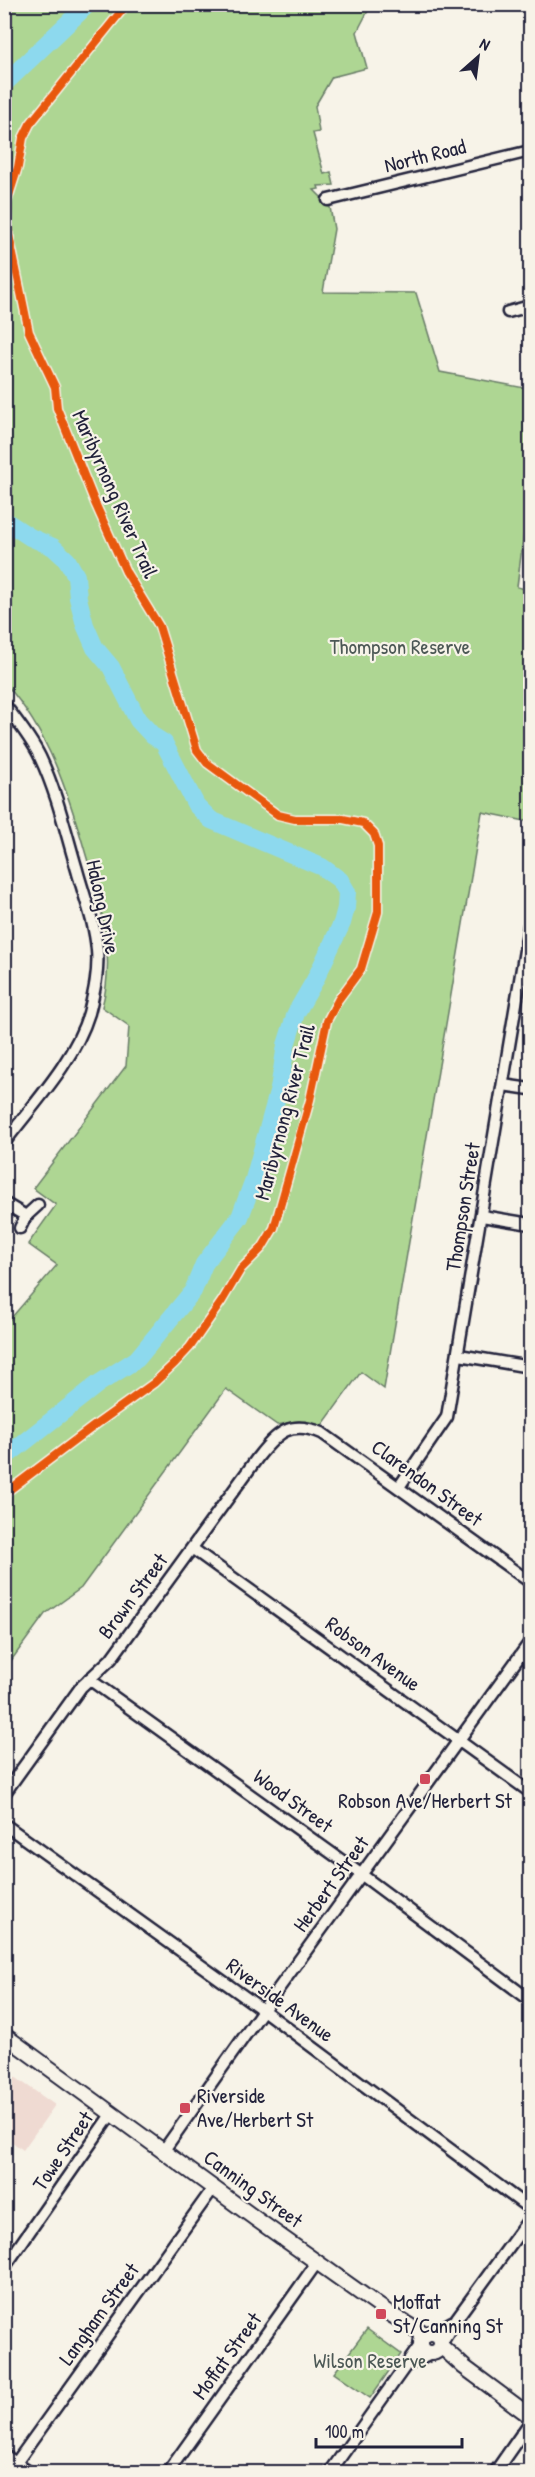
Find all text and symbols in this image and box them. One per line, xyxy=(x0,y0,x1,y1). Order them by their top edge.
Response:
north arrow xyxy=(448,27,508,87)
text: N xyxy=(476,32,494,56)
street label: North Road xyxy=(381,131,469,180)
street label: Maribyrnong River Trail xyxy=(65,405,166,583)
park label: Thompson Reserve xyxy=(330,632,470,661)
street label: Halong Drive xyxy=(79,857,128,957)
street label: Maribyrnong River Trail xyxy=(247,1020,322,1203)
street label: Thompson Street xyxy=(438,1140,487,1273)
street label: Clarendon Street xyxy=(366,1432,489,1533)
street label: Brown Street xyxy=(91,1546,175,1644)
street label: Robson Avenue xyxy=(320,1609,427,1698)
street label: Wood Street xyxy=(248,1762,340,1840)
marker: Robson Ave/Herbert St xyxy=(418,1772,432,1786)
place label: Robson Ave/Herbert St xyxy=(338,1786,513,1815)
street label: Herbert Street xyxy=(286,1829,376,1938)
street label: Riverside Avenue xyxy=(221,1951,340,2049)
place label: Riverside Ave/Herbert St xyxy=(197,2081,314,2134)
marker: Riverside Ave/Herbert St xyxy=(178,2101,192,2115)
street label: Towe Street xyxy=(25,2105,100,2196)
street label: Canning Street xyxy=(198,2143,309,2235)
street label: Langham Street xyxy=(52,2256,146,2371)
place label: Moffat St/Canning St xyxy=(393,2287,503,2340)
street label: Moffat Street xyxy=(185,2306,269,2405)
marker: Moffat St/Canning St xyxy=(374,2307,388,2321)
park label: Wilson Reserve xyxy=(313,2346,427,2375)
scale bar xyxy=(316,2411,462,2449)
text: 100 m xyxy=(325,2419,364,2444)

